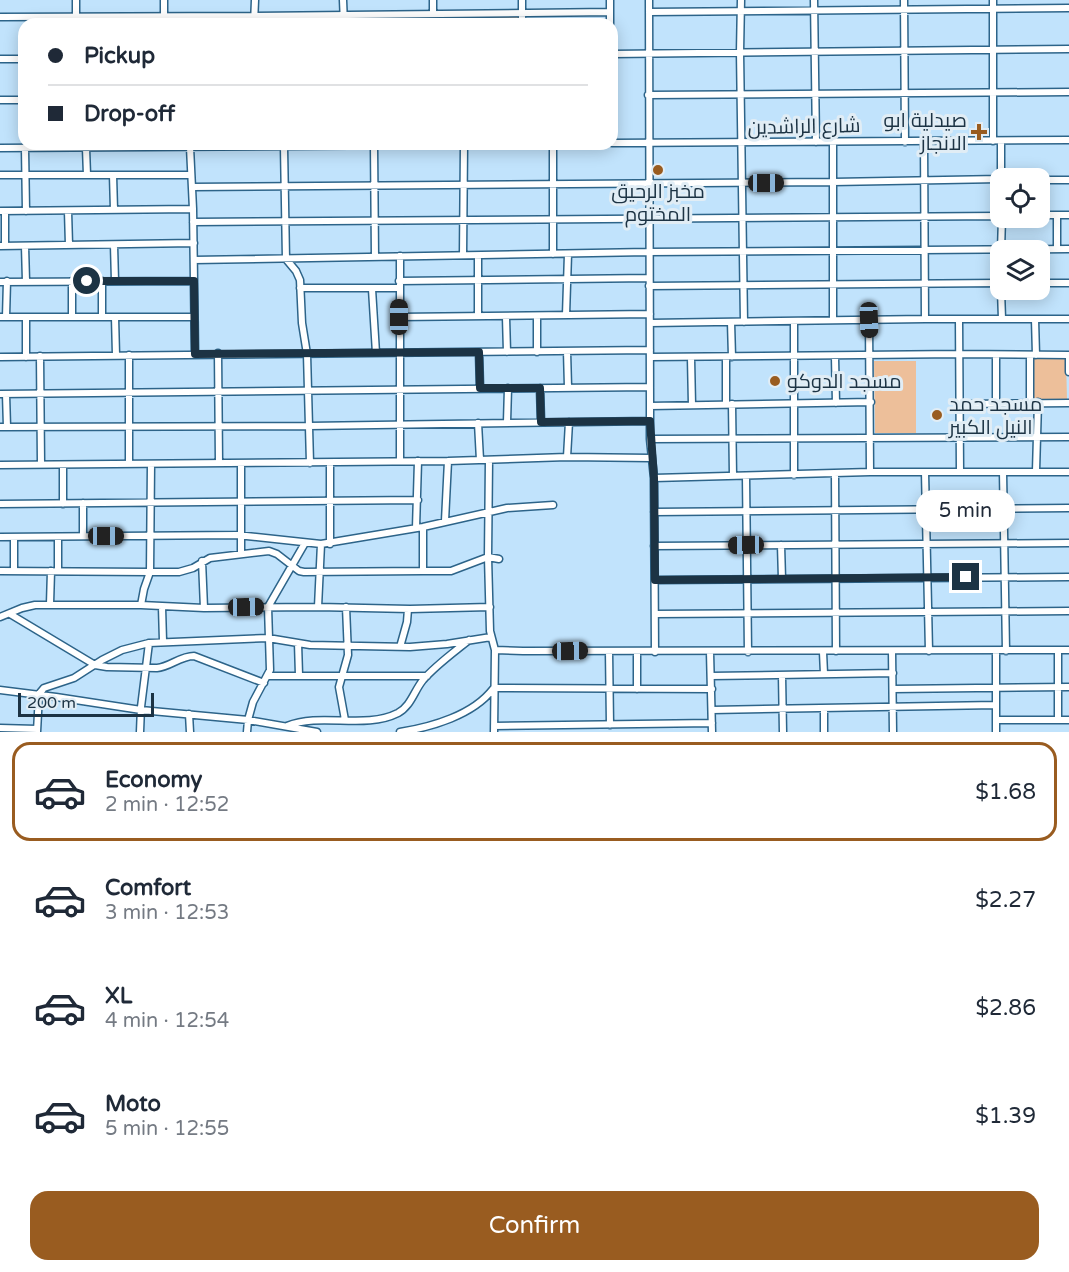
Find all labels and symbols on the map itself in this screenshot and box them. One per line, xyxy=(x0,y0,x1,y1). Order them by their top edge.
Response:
place label: صيدلية ابو الانجاز xyxy=(884,109,967,156)
street label: شارع الراشدين xyxy=(747,114,861,141)
marker: صيدلية ابو الانجاز xyxy=(972,125,986,139)
marker: مخبز الرحيق المختوم xyxy=(651,163,665,177)
car xyxy=(748,174,784,192)
place label: مخبز الرحيق المختوم xyxy=(611,180,705,228)
route start xyxy=(73,267,100,294)
car xyxy=(390,299,408,335)
car xyxy=(859,302,879,338)
place label: مسجد الدوكو xyxy=(787,370,902,394)
marker: مسجد الدوكو xyxy=(768,374,782,388)
place label: مسجد حمد النيل الكبير xyxy=(948,393,1042,440)
marker: مسجد حمد النيل الكبير xyxy=(930,408,944,422)
callout: 5 min xyxy=(916,490,1016,532)
car xyxy=(88,527,124,545)
car xyxy=(728,536,764,554)
route end xyxy=(952,563,979,590)
car xyxy=(228,598,264,616)
car xyxy=(552,642,588,660)
scale bar xyxy=(18,690,154,718)

